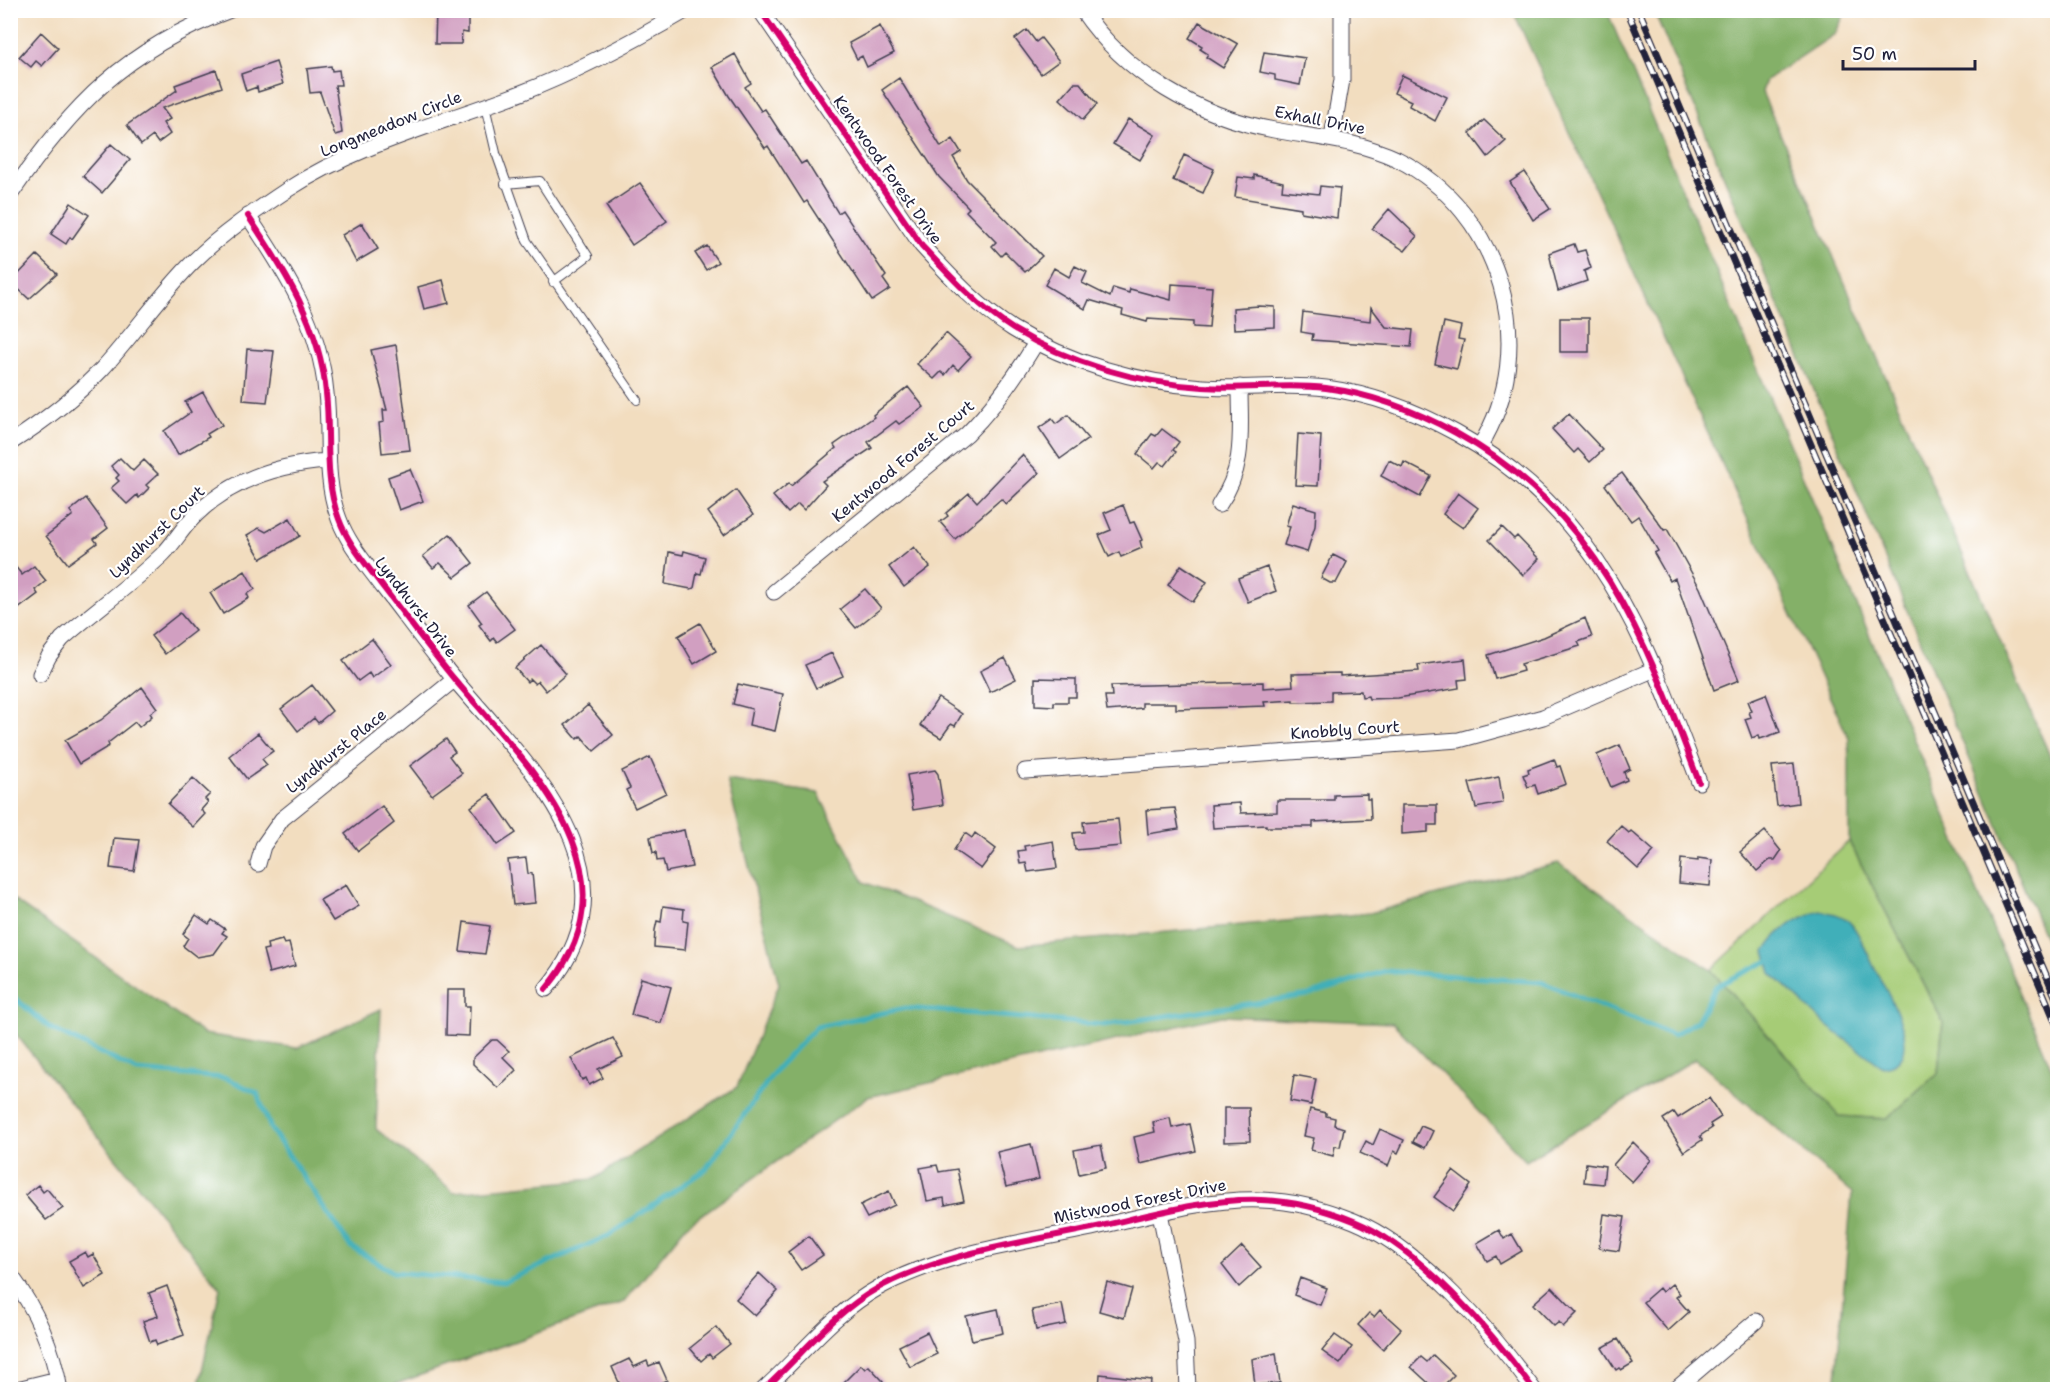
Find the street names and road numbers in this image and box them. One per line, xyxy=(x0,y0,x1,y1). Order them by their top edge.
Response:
street label: Longmeadow Circle xyxy=(317,86,465,162)
street label: Kentwood Forest Drive xyxy=(829,92,947,248)
street label: Exhall Drive xyxy=(1273,101,1367,139)
street label: Kentwood Forest Court xyxy=(827,395,979,527)
street label: Lyndhurst Court xyxy=(105,481,209,583)
street label: Lyndhurst Drive xyxy=(370,552,462,662)
street label: Lyndhurst Place xyxy=(281,704,391,798)
street label: Knobbly Court xyxy=(1290,716,1400,744)
street label: Mistwood Forest Drive xyxy=(1052,1174,1228,1228)

